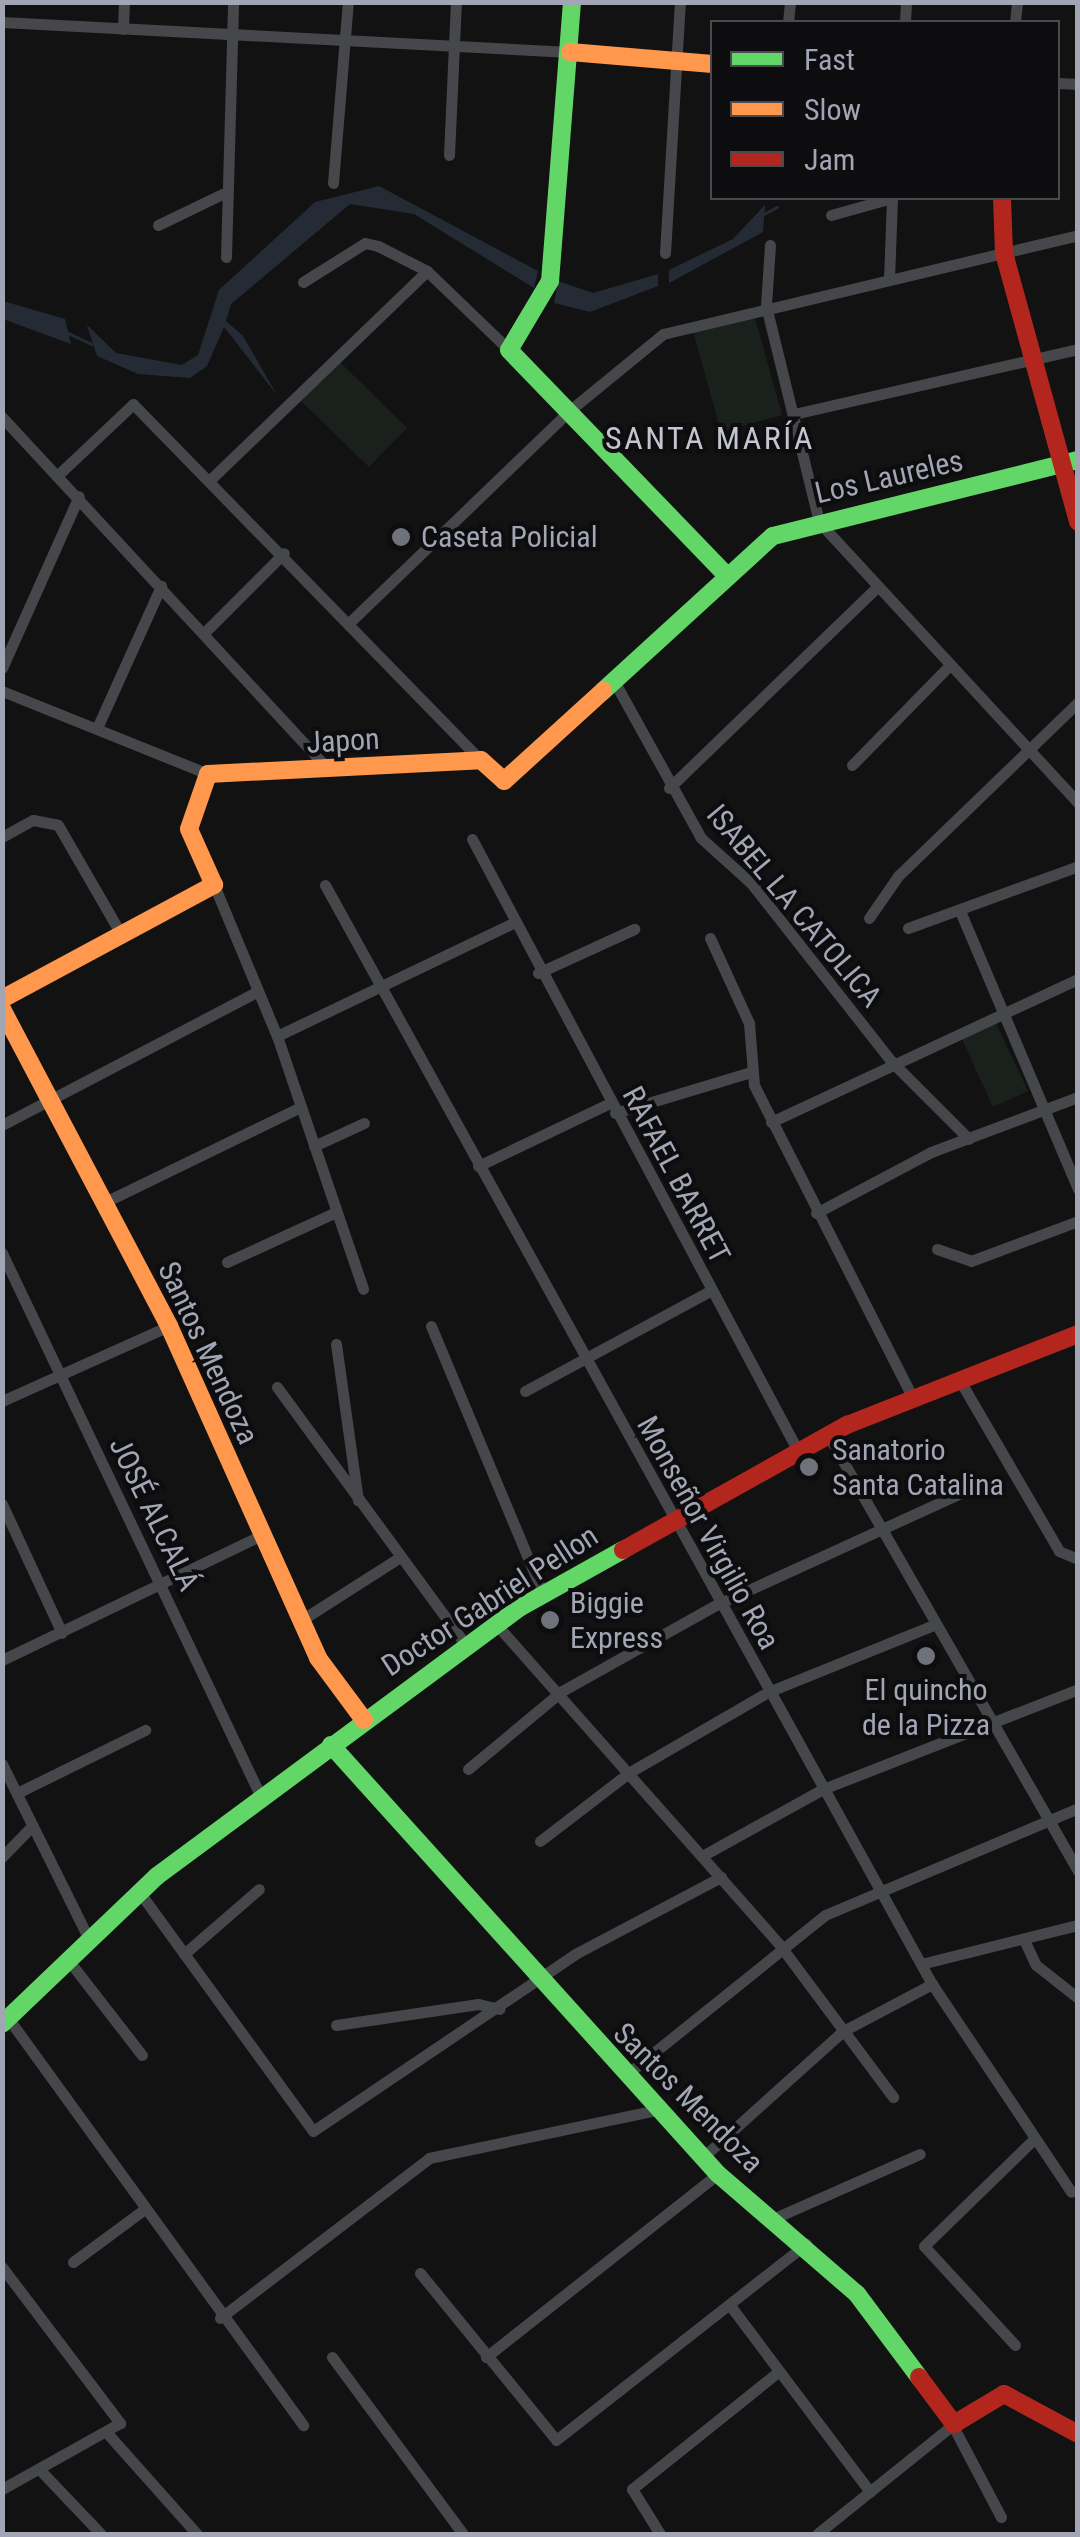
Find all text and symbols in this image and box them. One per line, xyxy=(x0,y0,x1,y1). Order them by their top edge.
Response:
legend xyxy=(710,20,1060,200)
text: Fast xyxy=(804,42,855,77)
text: Slow xyxy=(804,92,861,127)
text: Jam xyxy=(804,142,855,177)
district label: SANTA MARÍA xyxy=(605,419,815,457)
street label: Los Laureles xyxy=(812,443,966,511)
place label: Caseta Policial xyxy=(421,519,598,555)
marker: Caseta Policial xyxy=(390,526,412,548)
street label: Japon xyxy=(305,721,381,761)
street label: ISABEL LA CATOLICA xyxy=(699,797,889,1015)
street label: RAFAEL BARRET xyxy=(614,1081,738,1269)
street label: Santos Mendoza xyxy=(150,1256,266,1450)
street label: Monseñor Virgilio Roa xyxy=(629,1410,787,1656)
street label: JOSÉ ALCALÁ xyxy=(101,1431,207,1597)
place label: Sanatorio Santa Catalina xyxy=(832,1432,1004,1502)
marker: Sanatorio Santa Catalina xyxy=(796,1454,822,1480)
street label: Doctor Gabriel Pellon xyxy=(375,1518,605,1684)
place label: Biggie Express xyxy=(570,1585,663,1656)
marker: Biggie Express xyxy=(539,1609,561,1631)
marker: El quincho de la Pizza xyxy=(915,1645,937,1667)
place label: El quincho de la Pizza xyxy=(862,1672,990,1742)
street label: Santos Mendoza xyxy=(606,2016,770,2180)

